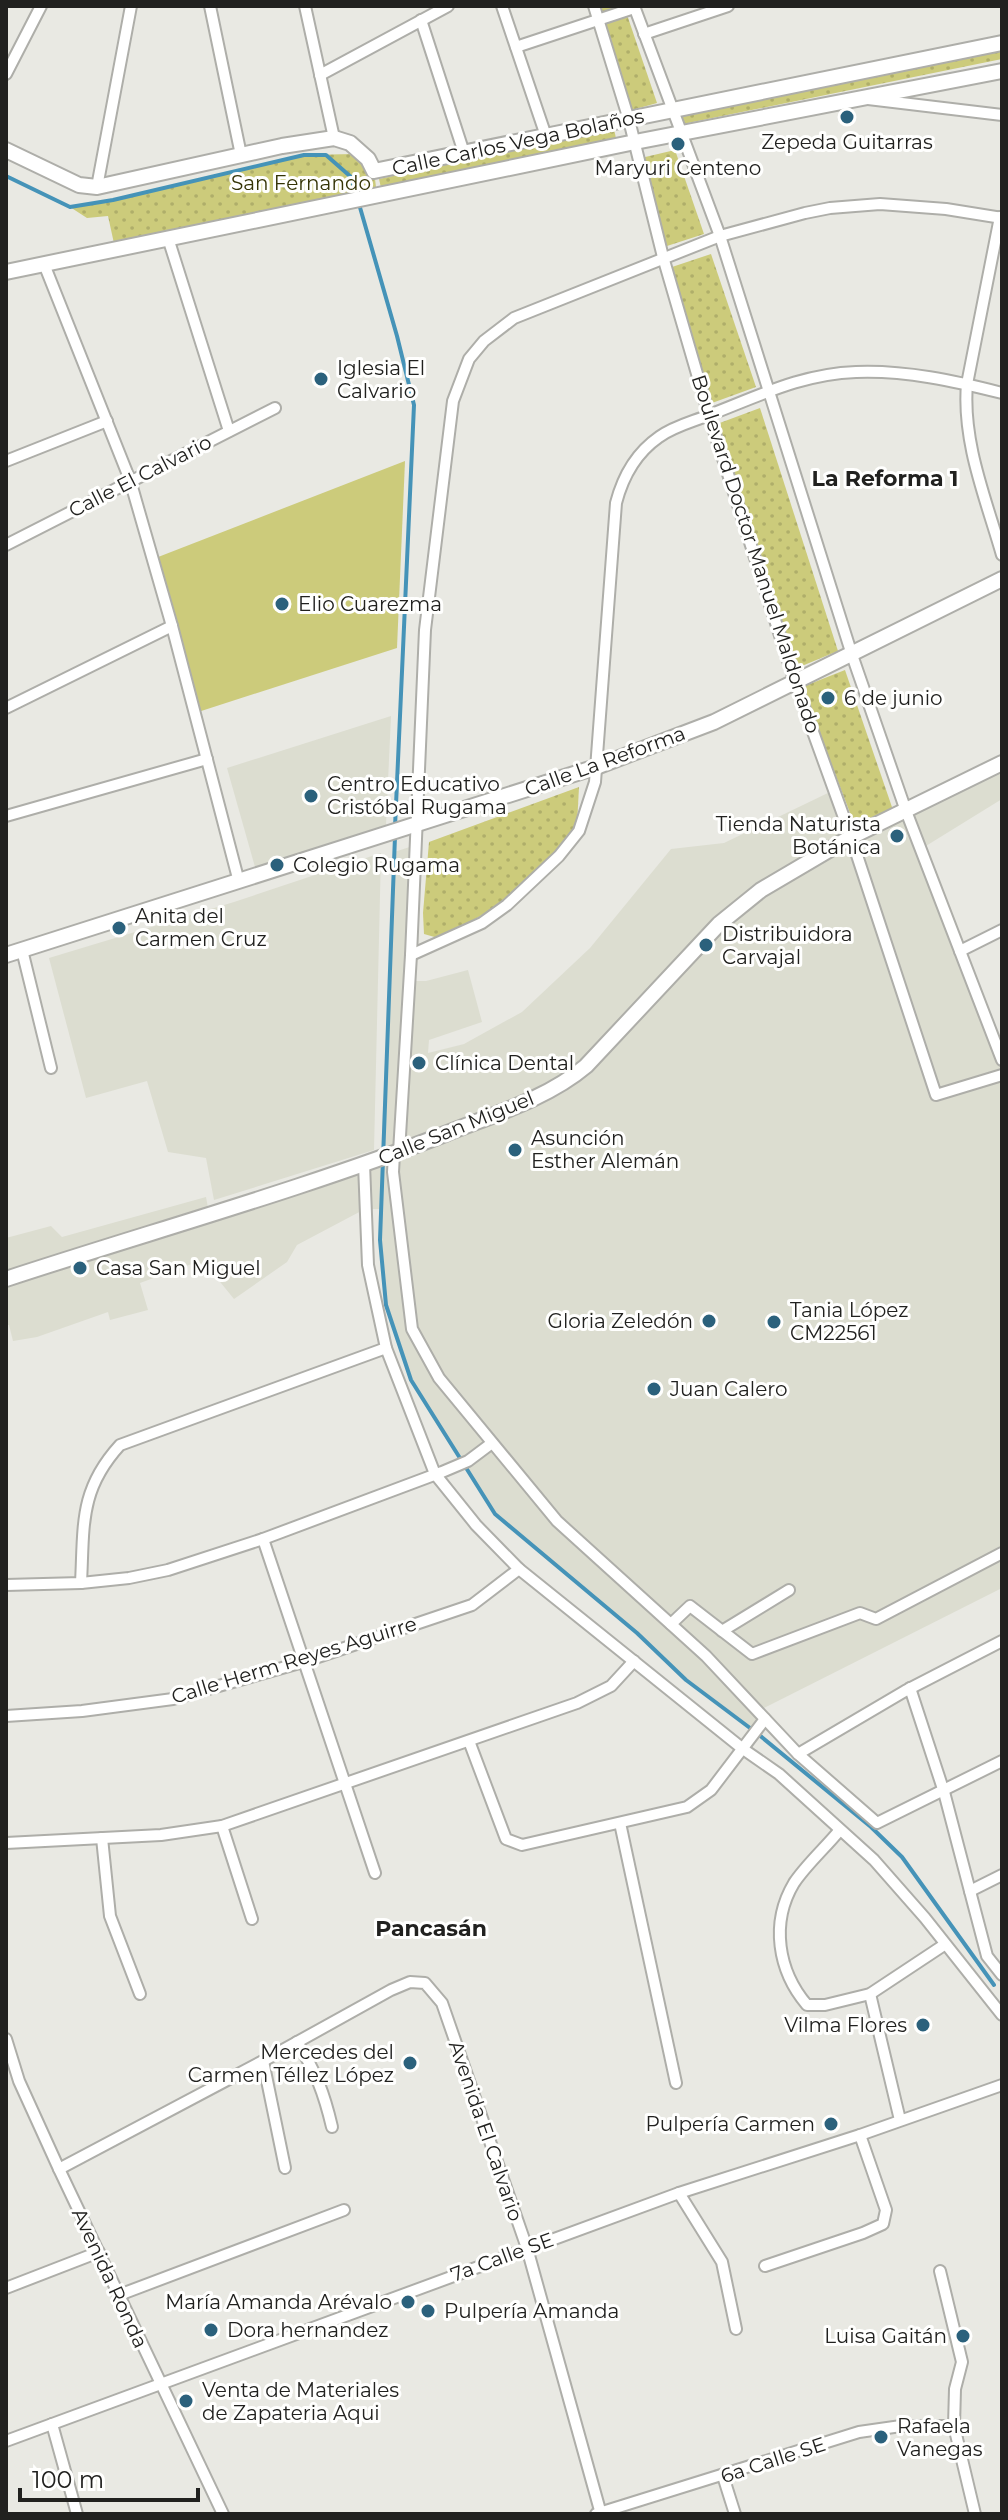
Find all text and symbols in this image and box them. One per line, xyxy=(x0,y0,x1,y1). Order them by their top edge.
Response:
street label: Calle Carlos Vega Bolaños xyxy=(390,104,646,180)
marker: Zepeda Guitarras xyxy=(838,108,856,126)
place label: Zepeda Guitarras xyxy=(761,130,933,154)
marker: Maryuri Centeno xyxy=(669,135,687,153)
place label: Maryuri Centeno xyxy=(595,156,761,180)
park label: San Fernando xyxy=(231,171,371,195)
place label: Iglesia El Calvario xyxy=(337,356,425,403)
marker: Iglesia El Calvario xyxy=(312,370,330,388)
street label: Boulevard Doctor Manuel Maldonado xyxy=(687,372,825,736)
street label: Calle El Calvario xyxy=(65,430,215,522)
district label: La Reforma 1 xyxy=(812,465,958,492)
place label: Elio Cuarezma xyxy=(298,592,442,616)
marker: Elio Cuarezma xyxy=(273,595,291,613)
place label: 6 de junio xyxy=(844,686,943,710)
marker: 6 de junio xyxy=(819,689,837,707)
street label: Calle La Reforma xyxy=(521,721,689,801)
place label: Centro Educativo Cristóbal Rugama xyxy=(327,772,507,819)
marker: Centro Educativo Cristóbal Rugama xyxy=(302,787,320,805)
place label: Tienda Naturista Botánica xyxy=(716,812,881,859)
marker: Tienda Naturista Botánica xyxy=(888,827,906,845)
place label: Colegio Rugama xyxy=(293,853,460,877)
marker: Colegio Rugama xyxy=(268,856,286,874)
place label: Anita del Carmen Cruz xyxy=(135,904,267,951)
marker: Anita del Carmen Cruz xyxy=(110,919,128,937)
place label: Distribuidora Carvajal xyxy=(722,922,853,969)
marker: Distribuidora Carvajal xyxy=(697,936,715,954)
place label: Clínica Dental xyxy=(435,1051,574,1075)
marker: Clínica Dental xyxy=(410,1054,428,1072)
street label: Calle San Miguel xyxy=(375,1086,537,1170)
place label: Asunción Esther Alemán xyxy=(531,1126,679,1173)
marker: Asunción Esther Alemán xyxy=(506,1141,524,1159)
place label: Casa San Miguel xyxy=(96,1256,261,1280)
marker: Casa San Miguel xyxy=(71,1259,89,1277)
place label: Tania López CM22561 xyxy=(790,1298,909,1345)
place label: Gloria Zeledón xyxy=(547,1309,693,1333)
marker: Gloria Zeledón xyxy=(700,1312,718,1330)
marker: Tania López CM22561 xyxy=(765,1313,783,1331)
place label: Juan Calero xyxy=(669,1377,788,1401)
marker: Juan Calero xyxy=(645,1380,663,1398)
street label: Calle Herm Reyes Aguirre xyxy=(169,1611,419,1709)
district label: Pancasán xyxy=(375,1915,487,1942)
place label: Vilma Flores xyxy=(784,2013,907,2037)
marker: Vilma Flores xyxy=(914,2016,932,2034)
street label: Avenida El Calvario xyxy=(444,2038,528,2224)
place label: Mercedes del Carmen Téllez López xyxy=(188,2040,394,2087)
marker: Mercedes del Carmen Téllez López xyxy=(401,2054,419,2072)
place label: Pulpería Carmen xyxy=(645,2112,815,2136)
marker: Pulpería Carmen xyxy=(822,2115,840,2133)
street label: Avenida Ronda xyxy=(67,2204,153,2352)
street label: 7a Calle SE xyxy=(447,2227,557,2287)
place label: María Amanda Arévalo xyxy=(165,2290,392,2314)
marker: María Amanda Arévalo xyxy=(399,2293,417,2311)
place label: Pulpería Amanda xyxy=(444,2299,619,2323)
marker: Pulpería Amanda xyxy=(419,2302,437,2320)
place label: Dora hernandez xyxy=(227,2318,388,2342)
marker: Dora hernandez xyxy=(202,2321,220,2339)
place label: Luisa Gaitán xyxy=(824,2324,947,2348)
marker: Luisa Gaitán xyxy=(954,2327,972,2345)
place label: Venta de Materiales de Zapateria Aqui xyxy=(202,2378,399,2425)
marker: Venta de Materiales de Zapateria Aqui xyxy=(177,2392,195,2410)
place label: Rafaela Vanegas xyxy=(897,2414,983,2461)
marker: Rafaela Vanegas xyxy=(872,2428,890,2446)
street label: 6a Calle SE xyxy=(718,2432,828,2488)
scale bar xyxy=(20,2452,198,2502)
text: 100 m xyxy=(32,2465,104,2494)

